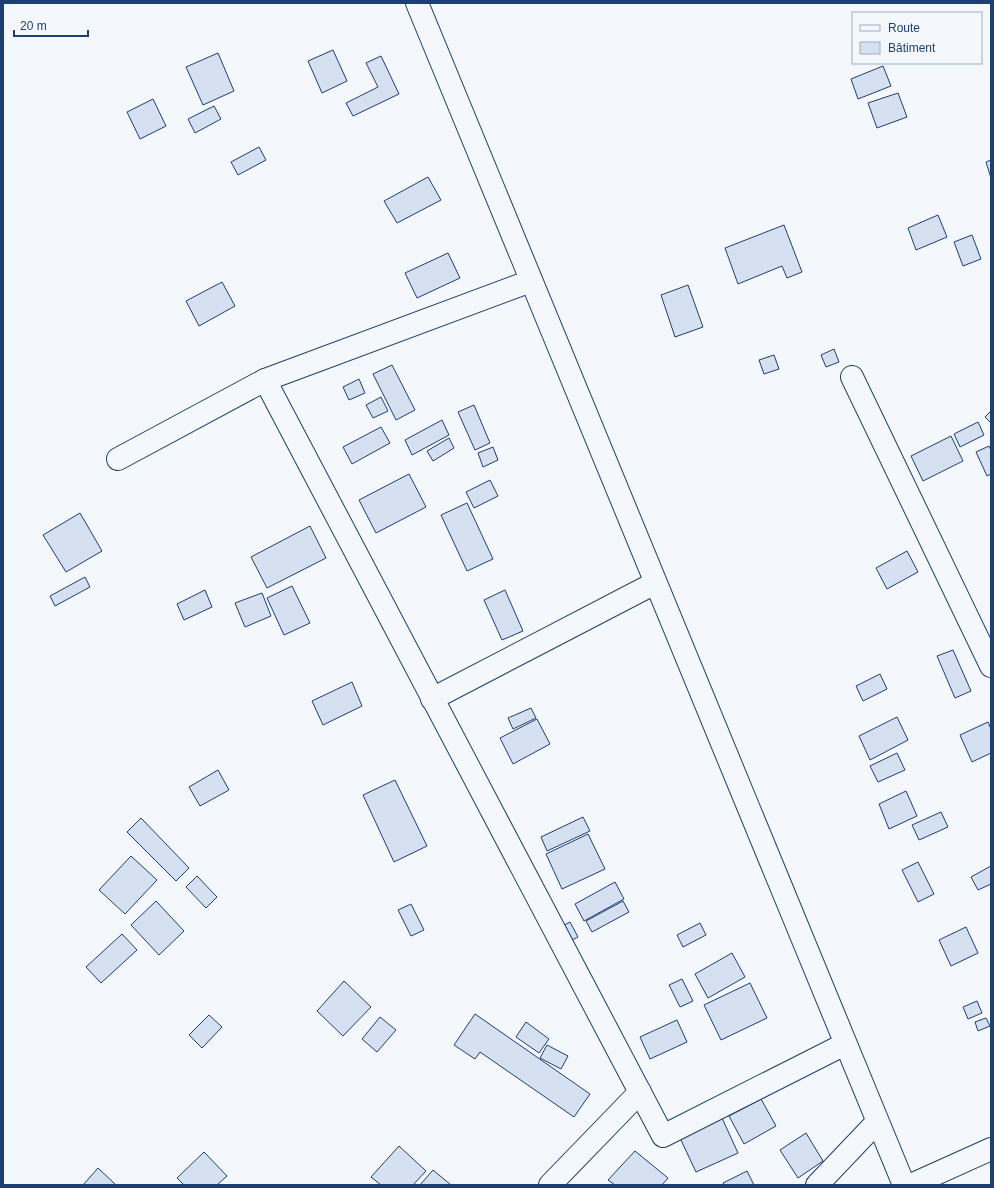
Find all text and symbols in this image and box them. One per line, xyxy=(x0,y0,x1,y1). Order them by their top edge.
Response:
scale bar xyxy=(14,12,88,38)
legend xyxy=(852,12,982,64)
text: 20 m xyxy=(20,19,47,33)
text: Route xyxy=(888,21,920,35)
text: Bâtiment xyxy=(888,41,936,55)

